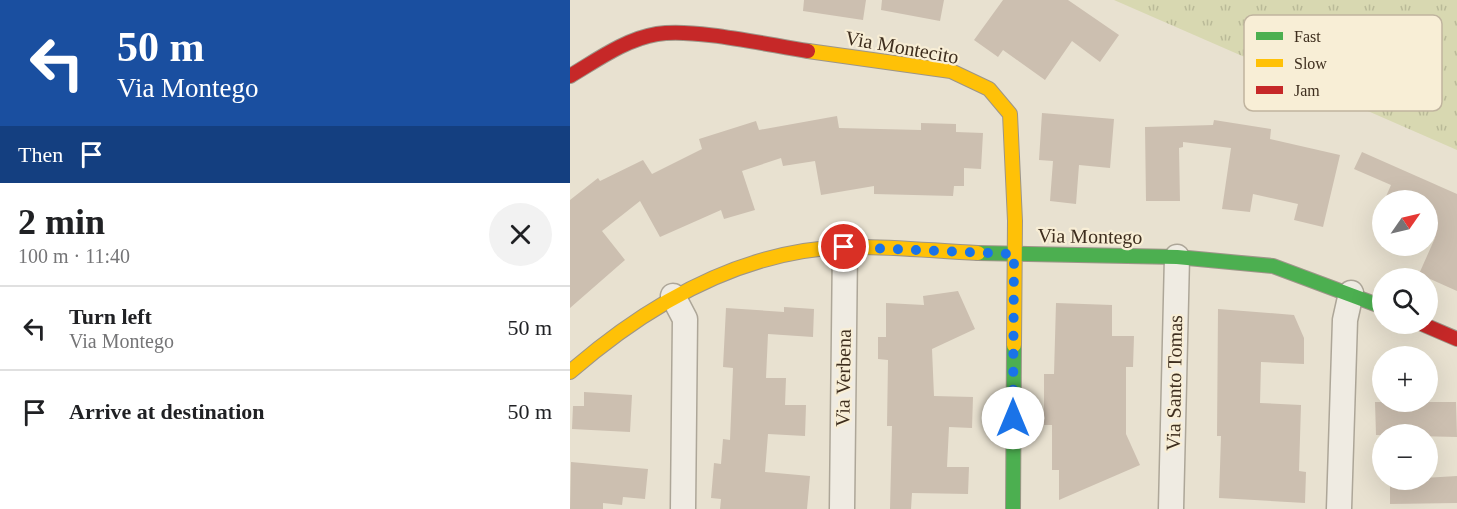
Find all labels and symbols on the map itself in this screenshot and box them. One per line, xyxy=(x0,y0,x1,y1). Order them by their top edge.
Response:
legend xyxy=(1244,15,1442,111)
street label: Via Montecito xyxy=(844,26,960,68)
text: Fast xyxy=(1294,28,1321,45)
text: Slow xyxy=(1294,55,1327,72)
text: Jam xyxy=(1294,82,1320,99)
north arrow xyxy=(1372,190,1438,256)
pin xyxy=(818,221,869,272)
street label: Via Montego xyxy=(1037,224,1143,249)
street label: Via Santo Tomas xyxy=(1162,315,1186,451)
street label: Via Verbena xyxy=(831,329,855,427)
position arrow xyxy=(981,386,1045,450)

